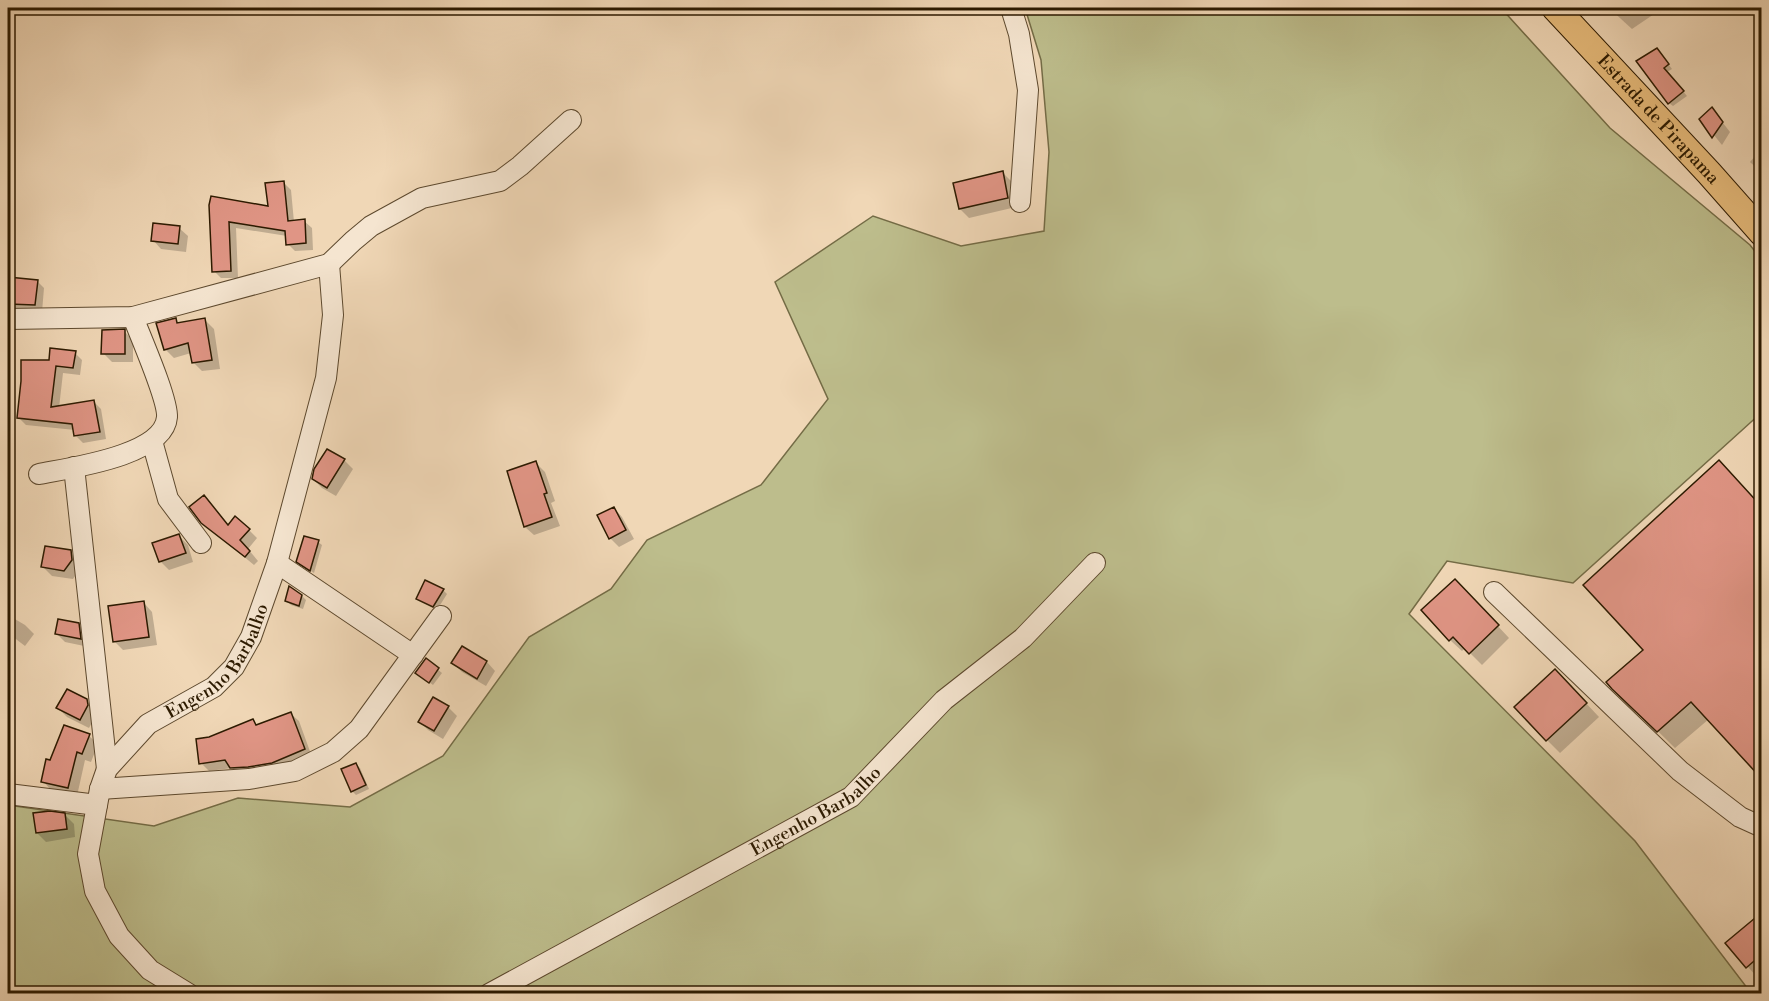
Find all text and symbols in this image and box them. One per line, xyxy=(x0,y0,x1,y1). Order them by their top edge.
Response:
street label: Estrada de Pirapama xyxy=(1593,49,1725,189)
street label: Engenho Barbalho xyxy=(161,600,273,723)
street label: Engenho Barbalho xyxy=(746,761,886,861)

